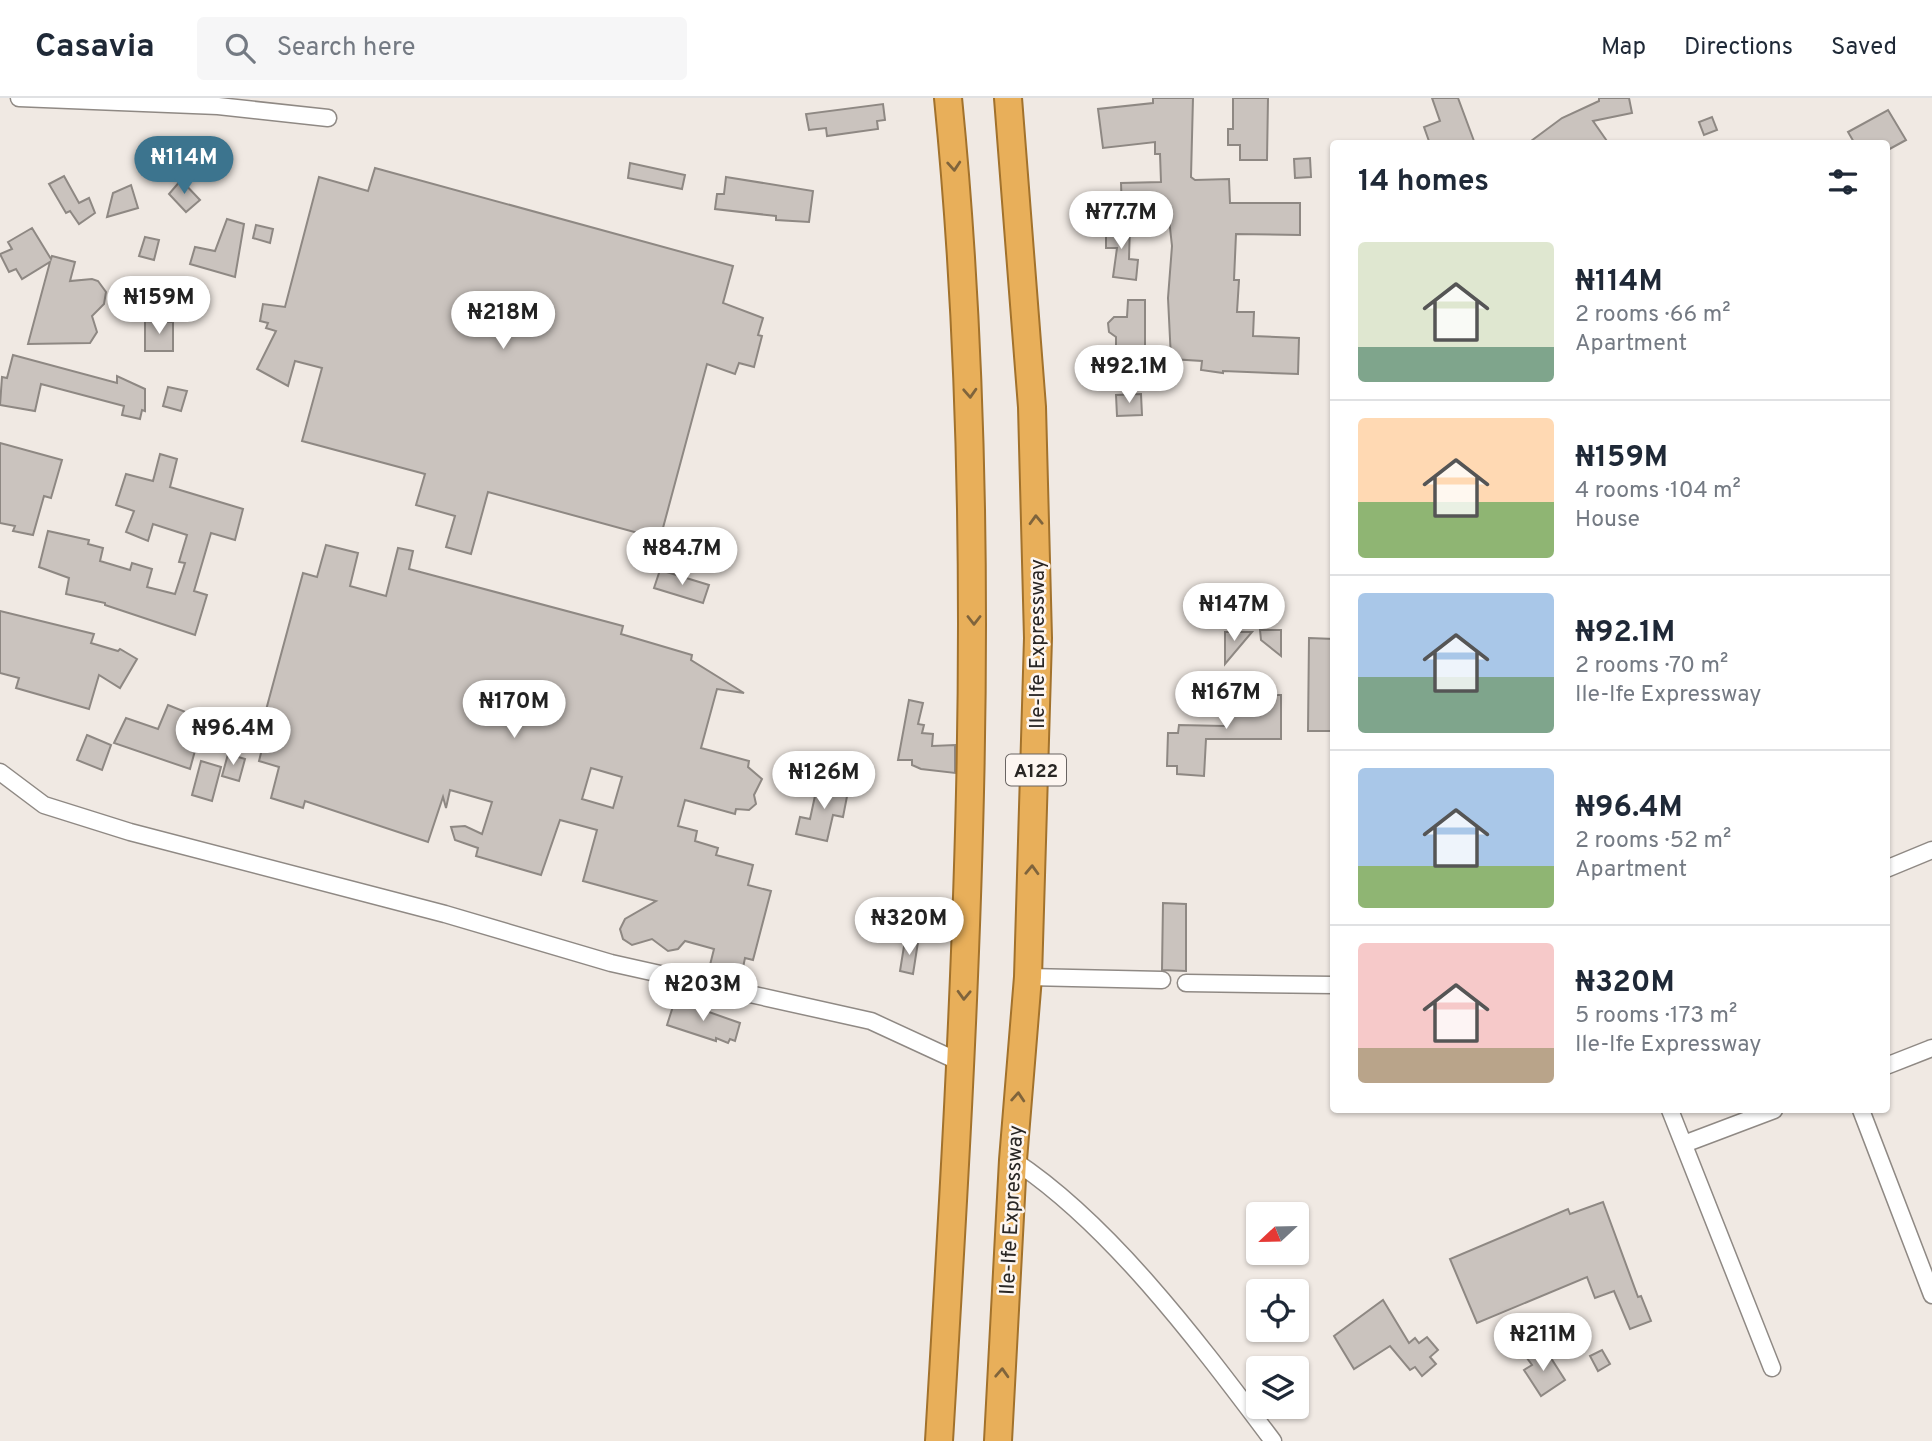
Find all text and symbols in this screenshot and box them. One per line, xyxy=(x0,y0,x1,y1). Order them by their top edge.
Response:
search box xyxy=(197,17,687,80)
text: Casavia xyxy=(35,27,155,69)
icon: search xyxy=(221,29,259,67)
text: Search here xyxy=(277,32,416,65)
text: Map xyxy=(1601,33,1646,63)
text: Directions xyxy=(1684,33,1793,63)
text: Saved xyxy=(1831,33,1897,63)
pin: ₦114M xyxy=(135,136,233,196)
text: ₦114M xyxy=(150,144,218,173)
one-way arrow xyxy=(946,161,961,172)
icon: filters xyxy=(1824,163,1862,201)
text: 14 homes xyxy=(1358,164,1489,201)
pin: ₦77.7M xyxy=(1064,192,1178,251)
text: ₦77.7M xyxy=(1085,199,1157,228)
text: ₦114M xyxy=(1575,264,1663,301)
icon: home xyxy=(1414,270,1498,354)
pin: ₦159M xyxy=(110,276,208,336)
text: ₦159M xyxy=(123,284,195,313)
pin: ₦218M xyxy=(454,292,552,351)
text: ₦218M xyxy=(467,299,539,328)
text: 2 rooms · 66 m² xyxy=(1575,301,1731,330)
text: Apartment xyxy=(1575,330,1687,359)
pin: ₦92.1M xyxy=(1072,345,1186,405)
text: ₦92.1M xyxy=(1091,353,1167,382)
one-way arrow xyxy=(962,388,977,399)
text: ₦159M xyxy=(1575,440,1668,477)
icon: home xyxy=(1414,446,1498,530)
text: 4 rooms · 104 m² xyxy=(1575,477,1741,506)
text: House xyxy=(1575,506,1640,535)
one-way arrow xyxy=(1029,514,1044,525)
pin: ₦84.7M xyxy=(625,528,739,587)
text: ₦84.7M xyxy=(642,535,722,564)
street label: Ile-Ife Expressway xyxy=(1025,559,1052,729)
pin: ₦147M xyxy=(1185,584,1283,643)
text: ₦147M xyxy=(1199,591,1269,620)
text: ₦92.1M xyxy=(1575,615,1675,652)
one-way arrow xyxy=(966,616,982,626)
icon: home xyxy=(1414,621,1498,705)
text: 2 rooms · 70 m² xyxy=(1575,652,1728,681)
pin: ₦167M xyxy=(1177,672,1275,731)
text: ₦167M xyxy=(1191,679,1261,708)
pin: ₦170M xyxy=(465,680,563,740)
text: Ile-Ife Expressway xyxy=(1575,681,1761,710)
text: ₦170M xyxy=(479,688,549,717)
pin: ₦96.4M xyxy=(176,708,290,767)
text: ₦96.4M xyxy=(192,715,274,744)
pin: ₦126M xyxy=(775,752,873,811)
road number: A122 xyxy=(1006,754,1066,786)
text: ₦126M xyxy=(788,759,860,788)
text: ₦96.4M xyxy=(1575,790,1683,827)
icon: home xyxy=(1414,796,1498,880)
text: 2 rooms · 52 m² xyxy=(1575,827,1731,856)
text: Apartment xyxy=(1575,856,1687,885)
one-way arrow xyxy=(1025,864,1040,875)
pin: ₦320M xyxy=(860,898,958,957)
text: ₦320M xyxy=(871,905,947,934)
pin: ₦203M xyxy=(654,964,752,1023)
text: ₦320M xyxy=(1575,965,1675,1002)
text: ₦203M xyxy=(665,971,741,1000)
icon: home xyxy=(1414,971,1498,1055)
one-way arrow xyxy=(957,989,972,1000)
text: 5 rooms · 173 m² xyxy=(1575,1002,1737,1031)
text: Ile-Ife Expressway xyxy=(1575,1031,1761,1060)
one-way arrow xyxy=(1010,1091,1025,1102)
street label: Ile-Ife Expressway xyxy=(995,1124,1030,1296)
north arrow xyxy=(1246,1202,1309,1265)
map controls xyxy=(1246,1202,1309,1419)
button: locate xyxy=(1246,1279,1309,1342)
pin: ₦211M xyxy=(1494,1314,1592,1373)
text: ₦211M xyxy=(1510,1321,1576,1350)
button: layers xyxy=(1246,1356,1309,1419)
one-way arrow xyxy=(994,1367,1009,1378)

